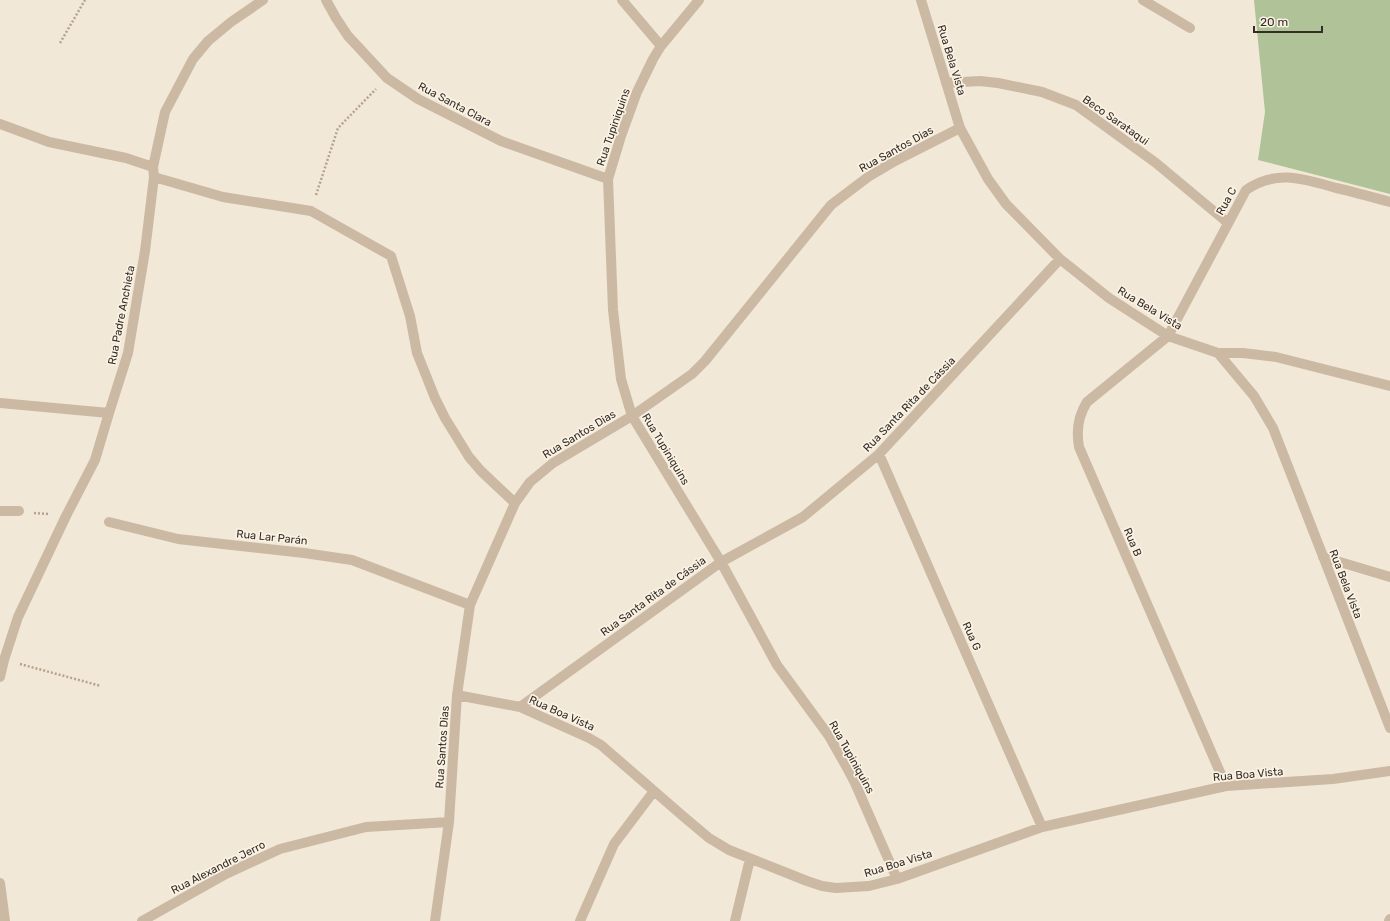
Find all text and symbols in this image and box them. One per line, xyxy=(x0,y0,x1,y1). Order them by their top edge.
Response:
scale bar xyxy=(1254,8,1322,34)
text: 20 m xyxy=(1260,15,1288,29)
street label: Rua Bela Vista xyxy=(935,23,968,97)
street label: Rua Santa Clara xyxy=(416,80,494,129)
street label: Rua Tupiniquins xyxy=(594,86,633,168)
street label: Beco Sarataqui xyxy=(1080,93,1151,148)
street label: Rua Santos Dias xyxy=(857,123,936,175)
street label: Rua C xyxy=(1213,185,1239,217)
street label: Rua Padre Anchieta xyxy=(105,264,137,366)
street label: Rua Bela Vista xyxy=(1115,284,1184,333)
street label: Rua Santa Rita de Cássia xyxy=(861,354,958,454)
street label: Rua Santos Dias xyxy=(540,407,618,461)
street label: Rua Tupiniquins xyxy=(639,411,692,488)
street label: Rua B xyxy=(1121,526,1144,559)
street label: Rua Lar Parán xyxy=(236,527,308,548)
street label: Rua Bela Vista xyxy=(1326,548,1365,621)
street label: Rua Santa Rita de Cássia xyxy=(598,554,708,639)
street label: Rua G xyxy=(959,620,984,653)
street label: Rua Boa Vista xyxy=(527,693,597,734)
street label: Rua Santos Dias xyxy=(433,705,452,789)
street label: Rua Tupiniquins xyxy=(826,719,877,796)
street label: Rua Boa Vista xyxy=(1212,765,1284,784)
street label: Rua Alexandre Jerro xyxy=(169,838,268,897)
street label: Rua Boa Vista xyxy=(863,847,934,880)

